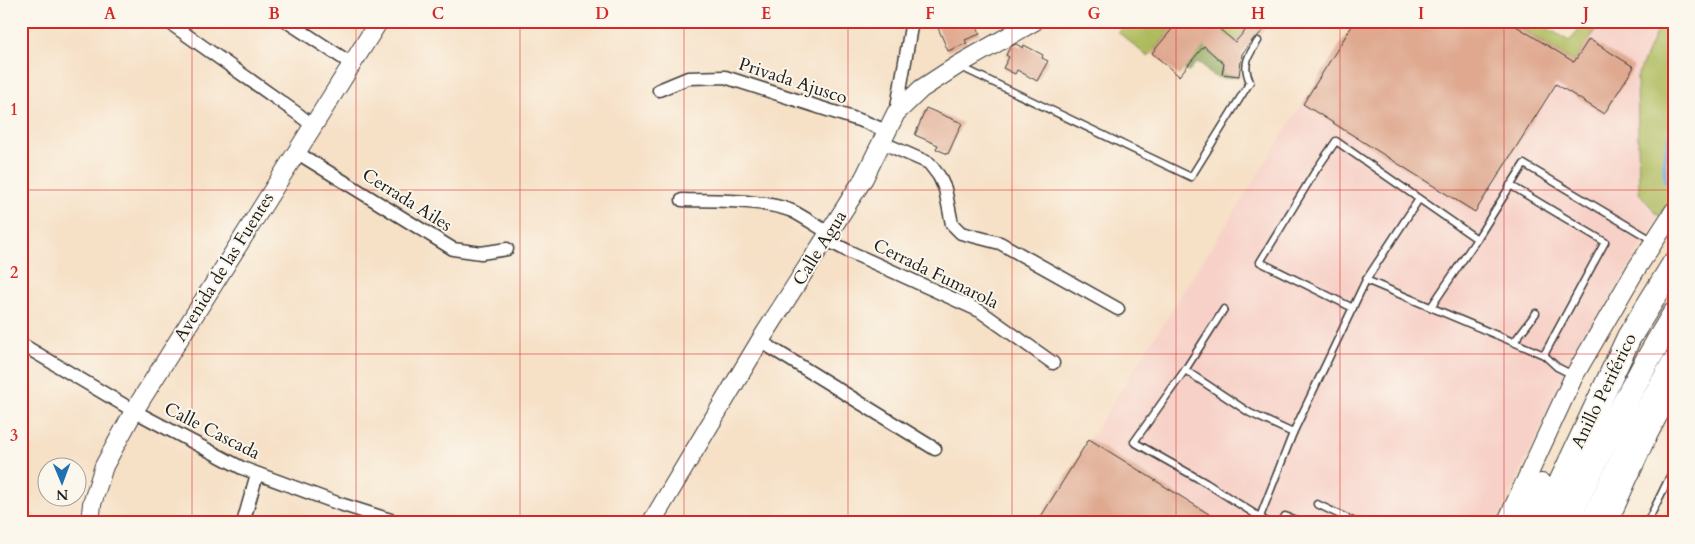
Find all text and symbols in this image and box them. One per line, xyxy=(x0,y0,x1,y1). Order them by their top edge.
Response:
text: A xyxy=(104,3,116,25)
text: B xyxy=(268,3,280,25)
text: C xyxy=(432,3,444,25)
text: D xyxy=(595,3,609,25)
text: E xyxy=(761,3,771,25)
text: F xyxy=(925,3,935,25)
text: G xyxy=(1087,3,1101,25)
text: H xyxy=(1251,3,1265,25)
text: I xyxy=(1418,3,1424,25)
text: J xyxy=(1581,3,1589,25)
street label: Privada Ajusco xyxy=(735,52,851,110)
text: 1 xyxy=(10,99,18,121)
street label: Cerrada Ailes xyxy=(357,162,457,238)
street label: Avenida de las Fuentes xyxy=(168,188,280,346)
street label: Calle Agua xyxy=(787,205,853,290)
street label: Cerrada Fumarola xyxy=(869,233,1003,315)
text: 2 xyxy=(10,262,18,284)
street label: Anillo Periférico xyxy=(1565,329,1643,453)
street label: Calle Cascada xyxy=(160,396,264,466)
text: 3 xyxy=(10,425,18,447)
north arrow xyxy=(38,456,88,506)
text: N xyxy=(56,485,68,504)

